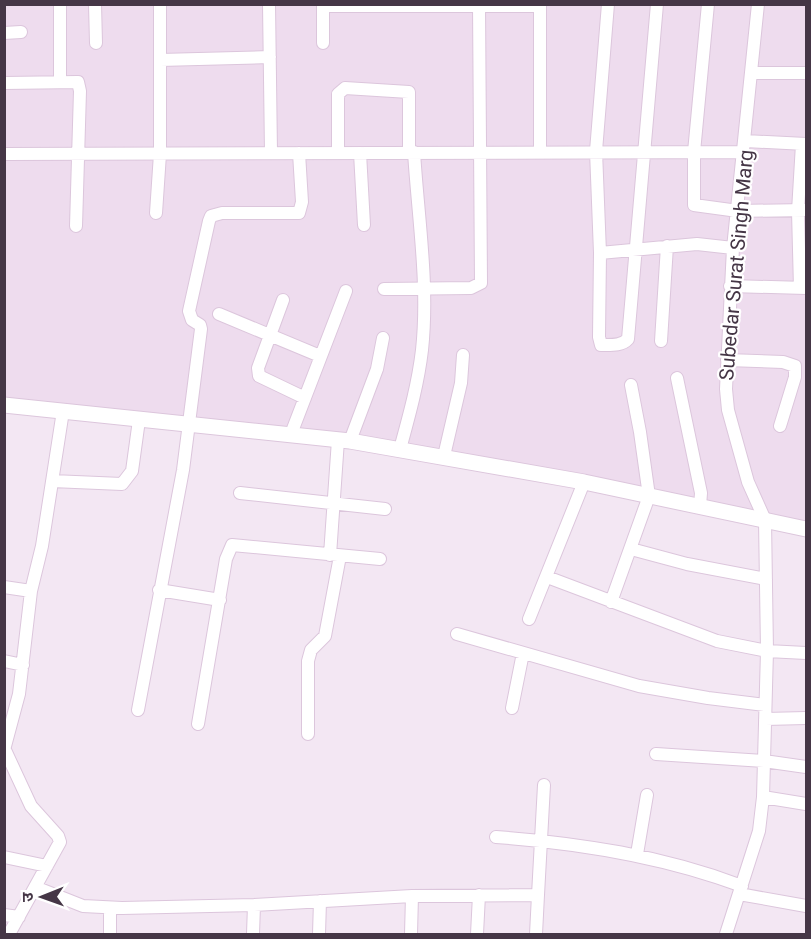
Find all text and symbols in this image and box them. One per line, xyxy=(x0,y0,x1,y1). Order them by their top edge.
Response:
street label: Subedar Surat Singh Marg xyxy=(714,149,758,381)
north arrow xyxy=(12,867,72,927)
text: उ xyxy=(18,892,37,902)

